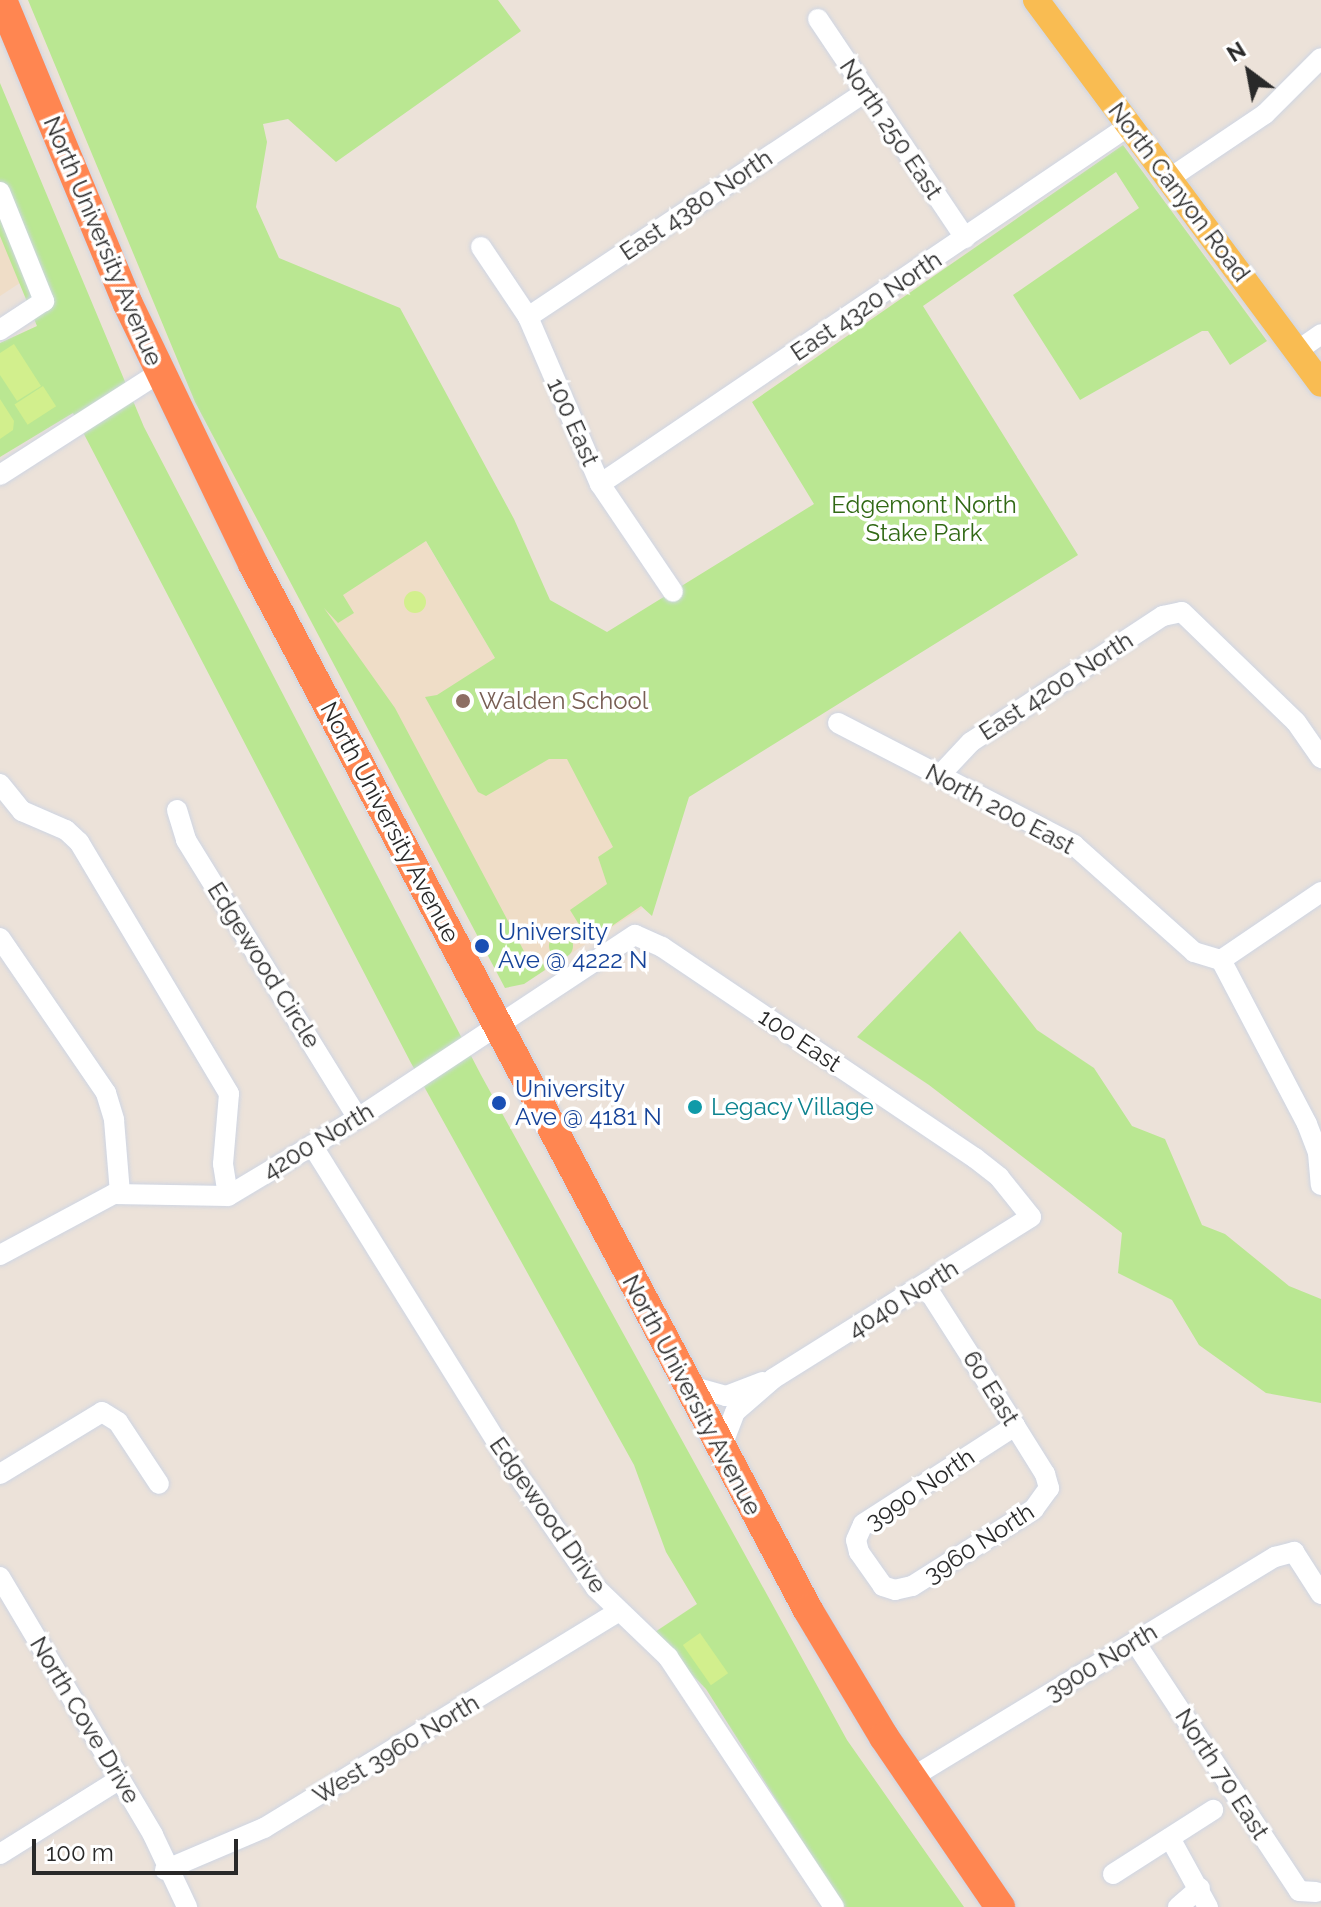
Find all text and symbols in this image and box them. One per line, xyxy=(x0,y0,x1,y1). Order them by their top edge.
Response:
north arrow xyxy=(1209,32,1289,112)
text: N xyxy=(1222,36,1250,67)
street label: North 250 East xyxy=(834,53,948,205)
street label: North Canyon Road xyxy=(1102,97,1256,287)
street label: North University Avenue xyxy=(37,111,169,371)
street label: East 4380 North xyxy=(614,143,778,267)
street label: East 4320 North xyxy=(785,245,947,367)
street label: 100 East xyxy=(541,374,605,470)
park label: Edgemont North Stake Park xyxy=(831,491,1017,547)
street label: East 4200 North xyxy=(974,626,1138,746)
place label: Walden School xyxy=(479,687,648,715)
marker: Walden School xyxy=(454,692,472,710)
street label: North University Avenue xyxy=(314,696,466,948)
street label: North 200 East xyxy=(921,758,1079,860)
street label: Edgewood Circle xyxy=(201,877,327,1053)
place label: University Ave @ 4222 N xyxy=(498,918,647,974)
marker: University Ave @ 4222 N xyxy=(473,937,491,955)
street label: 100 East xyxy=(753,1002,847,1078)
place label: University Ave @ 4181 N xyxy=(515,1075,662,1131)
place label: Legacy Village xyxy=(711,1093,875,1121)
marker: University Ave @ 4181 N xyxy=(490,1094,508,1112)
street label: 4200 North xyxy=(257,1097,379,1185)
marker: Legacy Village xyxy=(686,1098,704,1116)
street label: 4040 North xyxy=(842,1254,964,1344)
street label: North University Avenue xyxy=(616,1269,768,1521)
street label: 60 East xyxy=(957,1345,1025,1431)
street label: Edgewood Drive xyxy=(484,1431,612,1599)
street label: 3990 North xyxy=(860,1442,980,1536)
street label: 3960 North xyxy=(919,1497,1039,1589)
street label: 3900 North xyxy=(1040,1617,1162,1707)
street label: North Cove Drive xyxy=(24,1631,146,1809)
street label: West 3960 North xyxy=(308,1688,484,1810)
street label: North 70 East xyxy=(1169,1703,1275,1845)
scale bar xyxy=(36,1823,242,1873)
text: 100 m xyxy=(46,1838,114,1867)

